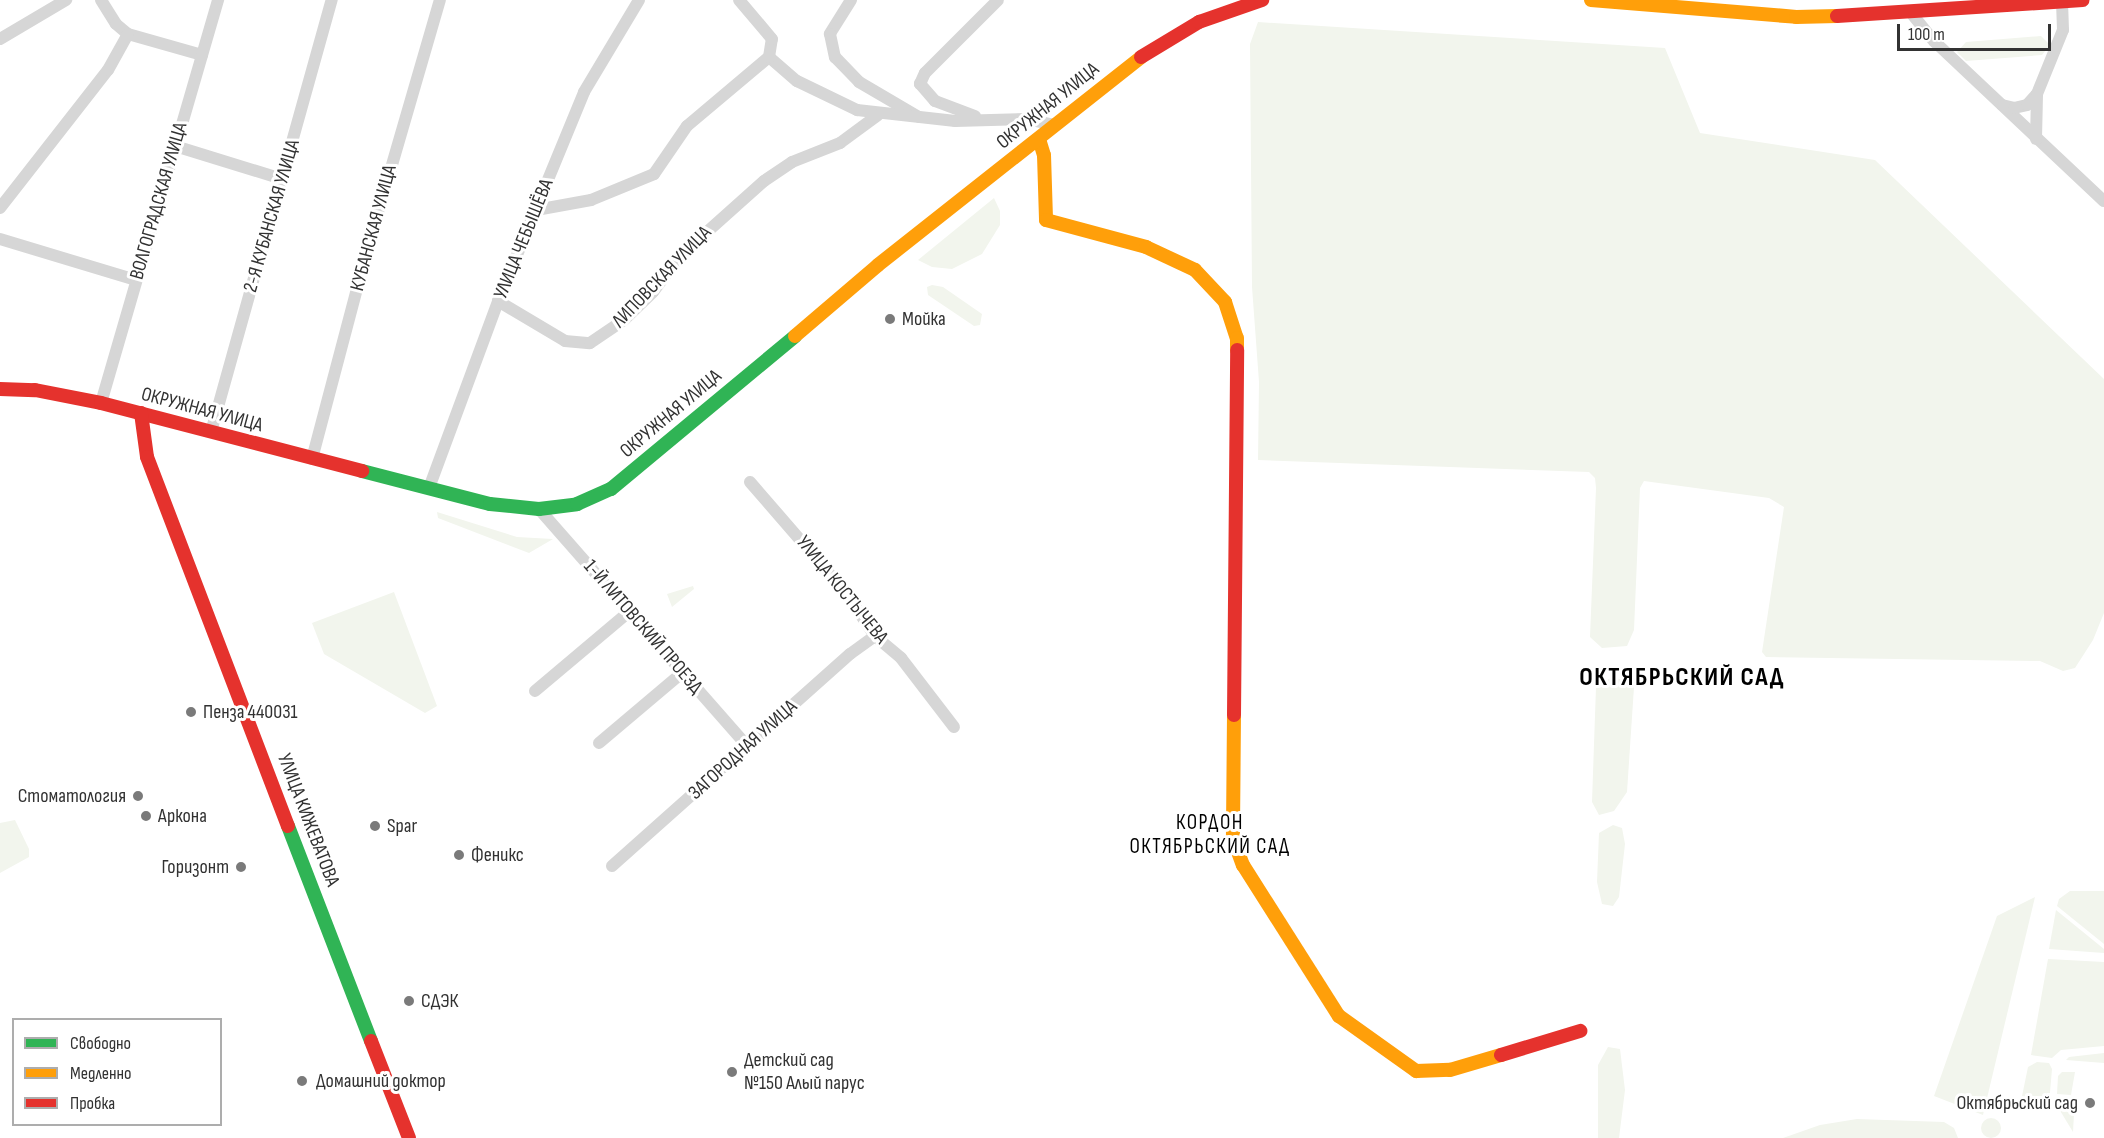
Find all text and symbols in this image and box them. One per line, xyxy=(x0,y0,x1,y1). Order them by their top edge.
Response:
scale bar xyxy=(1900,12,2054,50)
text: 100 m xyxy=(1908,24,1945,45)
street label: ОКРУЖНАЯ УЛИЦА xyxy=(992,57,1104,155)
street label: ВОЛГОГРАДСКАЯ УЛИЦА xyxy=(125,120,193,282)
street label: 2-Я КУБАНСКАЯ УЛИЦА xyxy=(239,137,305,295)
street label: КУБАНСКАЯ УЛИЦА xyxy=(346,162,402,294)
street label: УЛИЦА ЧЕБЫШЁВА xyxy=(489,176,559,302)
street label: ЛИПОВСКАЯ УЛИЦА xyxy=(607,221,717,333)
place label: Мойка xyxy=(902,307,946,331)
marker: Мойка xyxy=(883,312,897,326)
street label: ОКРУЖНАЯ УЛИЦА xyxy=(615,365,727,463)
street label: ОКРУЖНАЯ УЛИЦА xyxy=(139,382,265,438)
street label: УЛИЦА КОСТЫЧЕВА xyxy=(791,531,893,649)
street label: 1-Й ЛИТОВСКИЙ ПРОЕЗД xyxy=(578,555,708,699)
district label: ОКТЯБРЬСКИЙ САД xyxy=(1579,662,1785,694)
street label: ЗАГОРОДНАЯ УЛИЦА xyxy=(684,695,802,805)
place label: Пенза 440031 xyxy=(203,700,298,724)
marker: Пенза 440031 xyxy=(184,705,198,719)
street label: УЛИЦА КИЖЕВАТОВА xyxy=(272,750,344,890)
place label: Стоматология xyxy=(18,784,126,808)
marker: Стоматология xyxy=(131,789,145,803)
place label: Аркона xyxy=(158,804,207,828)
marker: Аркона xyxy=(139,809,153,823)
district label: КОРДОН ОКТЯБРЬСКИЙ САД xyxy=(1130,810,1290,860)
place label: Spar xyxy=(387,814,417,838)
marker: Spar xyxy=(368,819,382,833)
place label: Феникс xyxy=(471,843,524,867)
marker: Феникс xyxy=(452,848,466,862)
place label: Горизонт xyxy=(161,855,229,879)
marker: Горизонт xyxy=(234,860,248,874)
place label: СДЭК xyxy=(421,989,458,1013)
marker: СДЭК xyxy=(402,994,416,1008)
legend xyxy=(12,1018,222,1126)
text: Свободно xyxy=(70,1033,131,1054)
place label: Детский сад №150 Алый парус xyxy=(744,1048,865,1095)
text: Медленно xyxy=(70,1063,132,1084)
marker: Детский сад №150 Алый парус xyxy=(725,1065,739,1079)
place label: Домашний доктор xyxy=(316,1069,446,1093)
marker: Домашний доктор xyxy=(293,1072,311,1090)
place label: Октябрьский сад xyxy=(1957,1091,2078,1115)
text: Пробка xyxy=(70,1093,115,1114)
marker: Октябрьский сад xyxy=(2083,1096,2097,1110)

